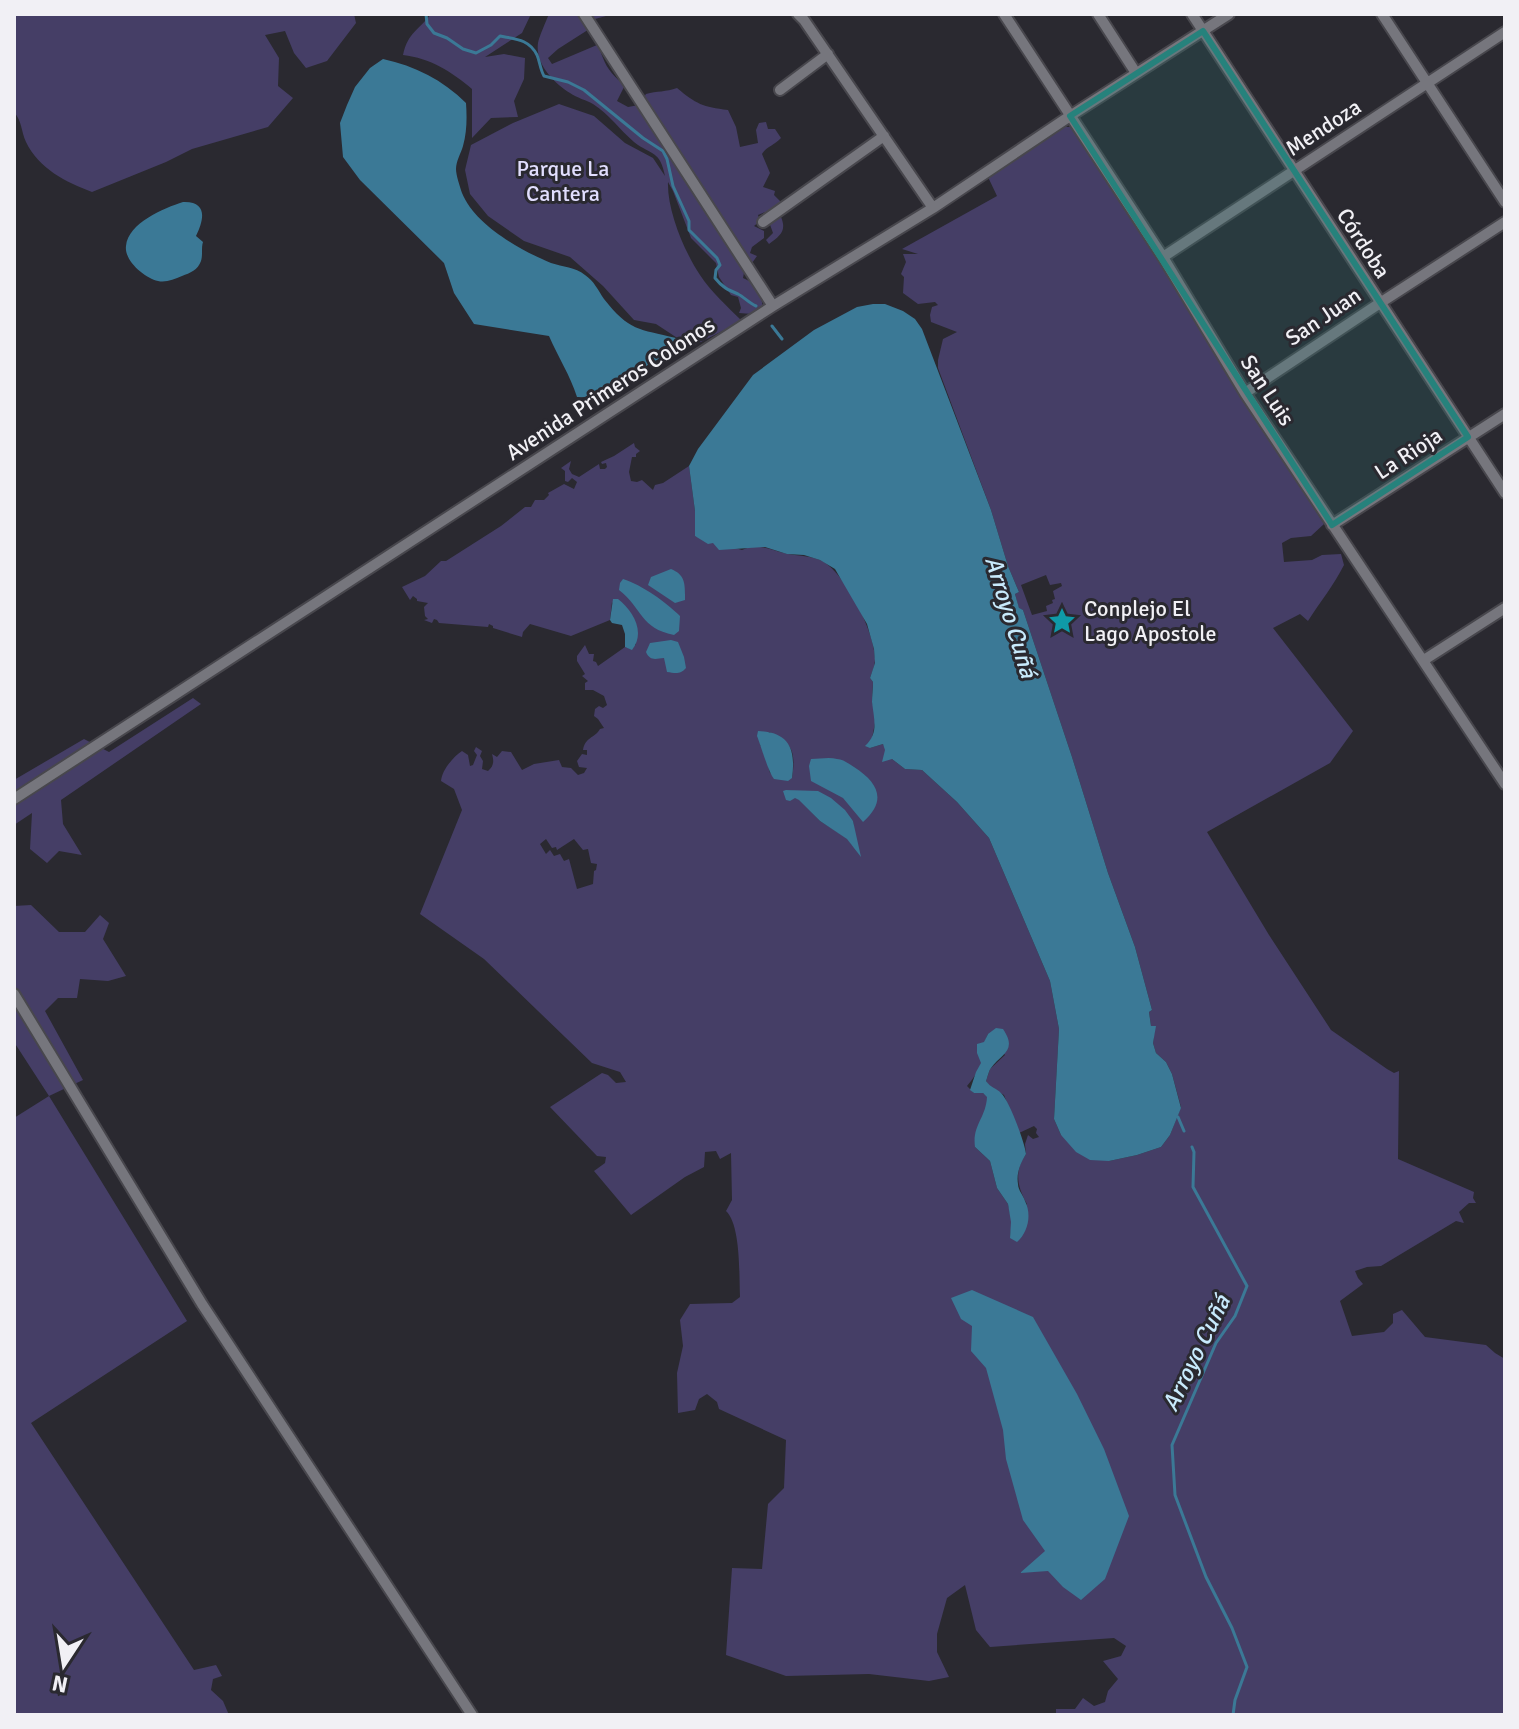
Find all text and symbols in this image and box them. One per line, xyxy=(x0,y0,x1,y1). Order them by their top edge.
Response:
street label: Mendoza xyxy=(1280,93,1366,162)
park label: Parque La Cantera xyxy=(517,155,609,207)
street label: Córdoba xyxy=(1331,203,1396,283)
street label: San Juan xyxy=(1280,281,1366,351)
street label: Avenida Primeros Colonos xyxy=(501,311,720,466)
street label: San Luis xyxy=(1235,350,1300,431)
street label: La Rioja xyxy=(1369,422,1447,485)
water label: Arroyo Cuñá xyxy=(978,553,1044,683)
place label: Conplejo El Lago Apostole xyxy=(1084,595,1217,647)
place icon: Conplejo El Lago Apostole xyxy=(1047,606,1077,636)
water label: Arroyo Cuñá xyxy=(1155,1288,1238,1416)
north arrow xyxy=(24,1625,104,1705)
text: N xyxy=(50,1669,70,1699)

